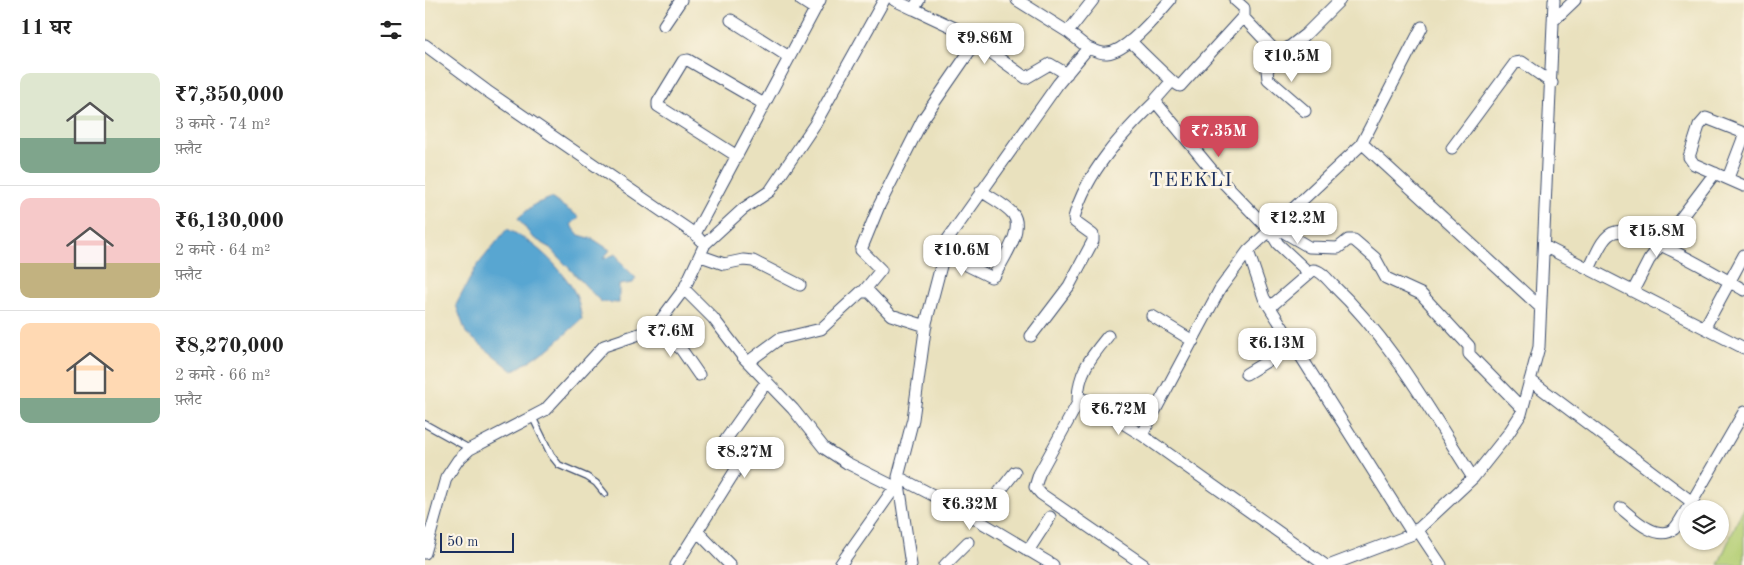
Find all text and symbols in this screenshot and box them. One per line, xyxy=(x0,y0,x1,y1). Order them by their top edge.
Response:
icon: filters xyxy=(377,16,405,44)
text: 11 घर xyxy=(20,18,71,39)
pin: ₹9.86M xyxy=(944,22,1026,65)
text: ₹9.86M xyxy=(957,31,1013,47)
pin: ₹10.5M xyxy=(1251,41,1333,83)
text: ₹10.5M xyxy=(1264,49,1320,65)
text: ₹7,350,000 xyxy=(175,85,284,106)
icon: home xyxy=(60,93,120,153)
pin: ₹7.35M xyxy=(1178,116,1260,158)
text: 3 कमरे · 74 m² xyxy=(175,117,270,133)
text: ₹7.35M xyxy=(1191,124,1247,140)
text: फ़्लैट xyxy=(175,142,202,158)
district label: TEEKLI xyxy=(1149,171,1233,191)
pin: ₹12.2M xyxy=(1257,202,1339,245)
text: ₹6,130,000 xyxy=(175,211,284,232)
text: ₹12.2M xyxy=(1270,211,1326,227)
pin: ₹15.8M xyxy=(1616,216,1698,258)
icon: home xyxy=(60,218,120,278)
text: ₹15.8M xyxy=(1629,224,1685,240)
pin: ₹10.6M xyxy=(921,234,1003,277)
text: 2 कमरे · 64 m² xyxy=(175,243,270,259)
text: ₹10.6M xyxy=(934,243,990,259)
text: फ़्लैट xyxy=(175,268,202,284)
pin: ₹7.6M xyxy=(636,316,706,358)
text: ₹7.6M xyxy=(648,324,694,340)
pin: ₹6.13M xyxy=(1236,328,1318,370)
text: ₹8,270,000 xyxy=(175,336,284,357)
text: ₹6.13M xyxy=(1249,336,1305,352)
icon: home xyxy=(60,343,120,403)
text: 2 कमरे · 66 m² xyxy=(175,368,270,384)
text: फ़्लैट xyxy=(175,393,202,409)
pin: ₹6.72M xyxy=(1078,394,1160,436)
text: ₹6.72M xyxy=(1091,402,1147,418)
pin: ₹8.27M xyxy=(704,436,786,479)
text: ₹8.27M xyxy=(717,445,773,461)
pin: ₹6.32M xyxy=(929,488,1011,531)
text: ₹6.32M xyxy=(942,497,998,513)
map controls xyxy=(1679,500,1729,550)
button: layers xyxy=(1679,500,1729,550)
scale bar xyxy=(440,530,514,553)
text: 50 m xyxy=(447,535,478,549)

